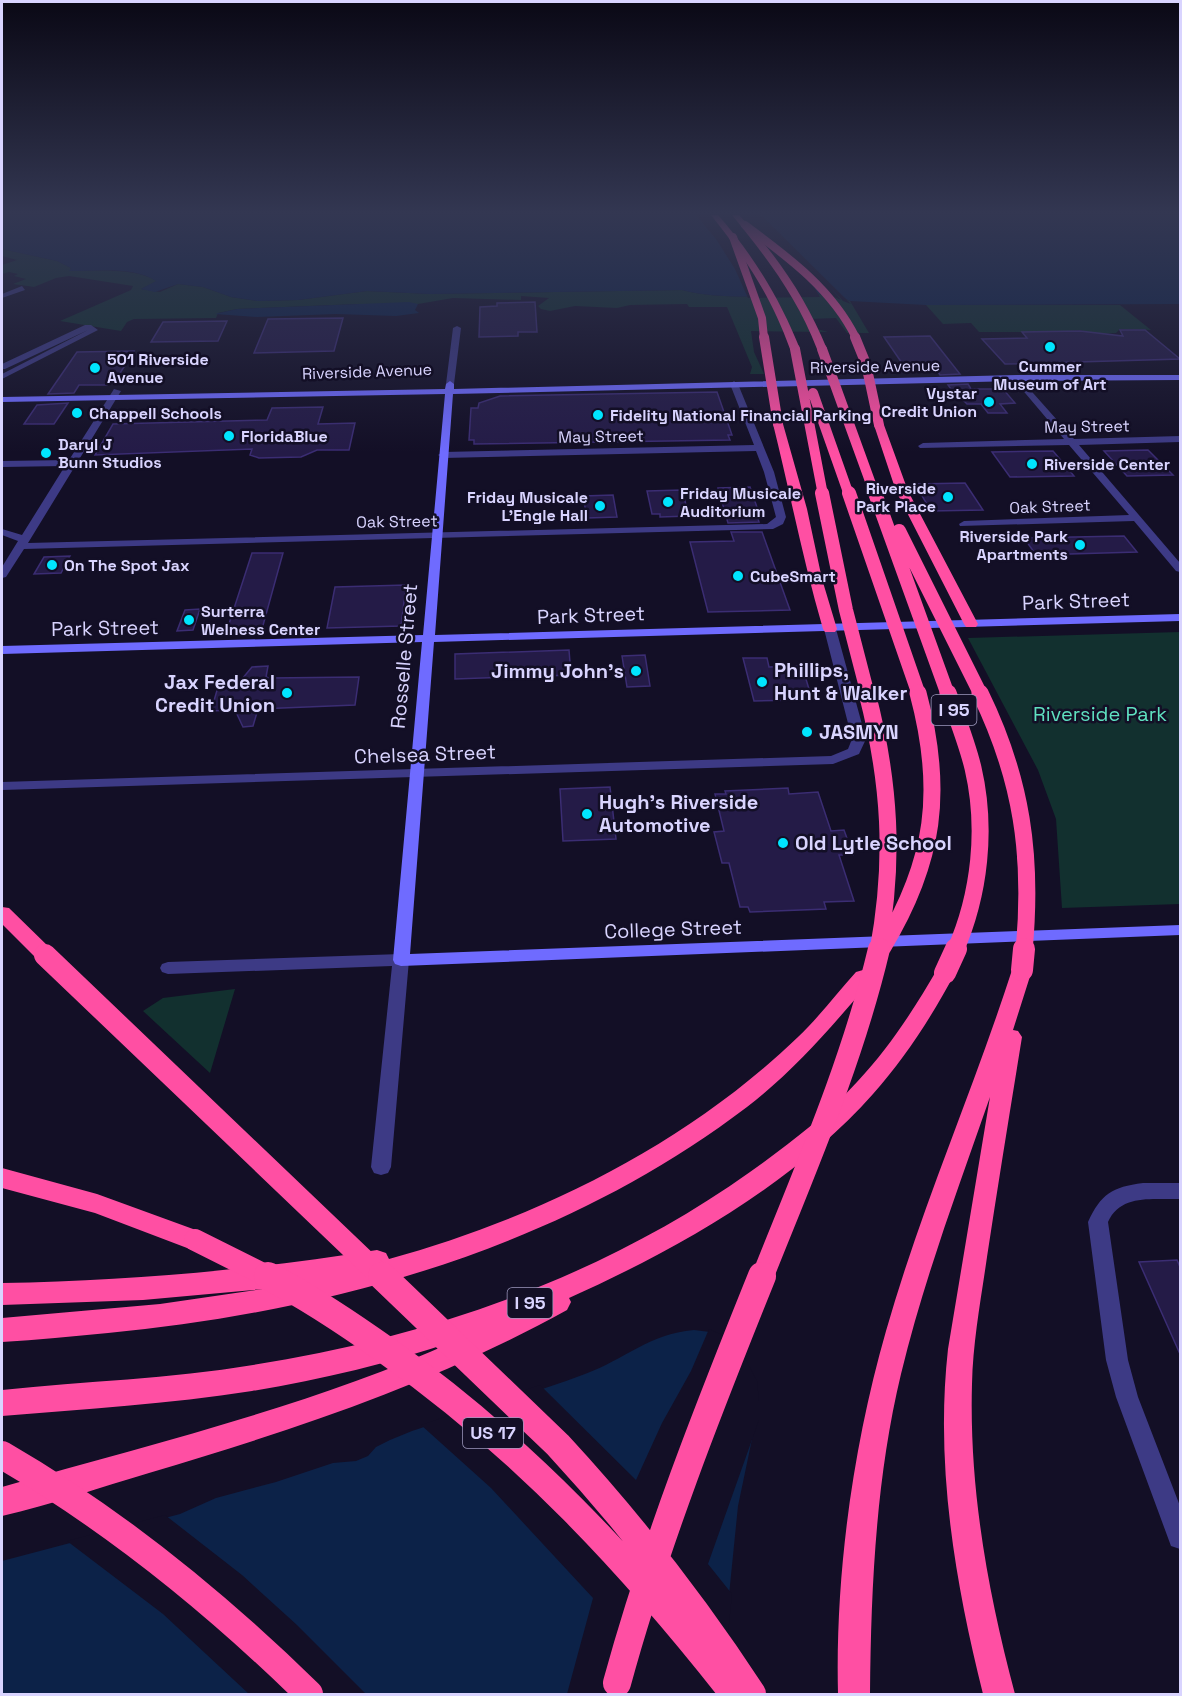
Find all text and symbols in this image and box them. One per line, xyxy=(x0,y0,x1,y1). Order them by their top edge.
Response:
marker: Cummer Museum of Art xyxy=(1043,340,1057,354)
place label: 501 Riverside Avenue xyxy=(107,349,209,388)
street label: Riverside Avenue xyxy=(810,355,940,378)
place label: Cummer Museum of Art xyxy=(993,356,1107,395)
street label: Riverside Avenue xyxy=(302,359,432,384)
marker: 501 Riverside Avenue xyxy=(88,361,102,375)
place label: Vystar Credit Union xyxy=(881,383,977,422)
marker: Vystar Credit Union xyxy=(982,395,996,409)
place label: Chappell Schools xyxy=(89,403,222,424)
place label: Fidelity National Financial Parking xyxy=(610,405,872,426)
marker: Chappell Schools xyxy=(70,406,84,420)
marker: Fidelity National Financial Parking xyxy=(591,408,605,422)
street label: May Street xyxy=(1044,415,1130,438)
street label: May Street xyxy=(558,425,644,448)
place label: FloridaBlue xyxy=(241,426,328,447)
marker: FloridaBlue xyxy=(222,429,236,443)
place label: Daryl J Bunn Studios xyxy=(58,434,162,473)
marker: Daryl J Bunn Studios xyxy=(39,446,53,460)
place label: Riverside Center xyxy=(1044,454,1170,475)
marker: Riverside Center xyxy=(1025,457,1039,471)
place label: Riverside Park Place xyxy=(856,478,936,517)
place label: Friday Musicale Auditorium xyxy=(680,483,801,522)
place label: Friday Musicale L'Engle Hall xyxy=(467,487,588,526)
marker: Riverside Park Place xyxy=(941,490,955,504)
marker: Friday Musicale Auditorium xyxy=(661,495,675,509)
street label: Oak Street xyxy=(1009,495,1091,518)
marker: Friday Musicale L'Engle Hall xyxy=(593,499,607,513)
street label: Oak Street xyxy=(356,510,438,533)
place label: Riverside Park Apartments xyxy=(959,526,1068,565)
marker: Riverside Park Apartments xyxy=(1073,538,1087,552)
place label: On The Spot Jax xyxy=(64,555,190,576)
marker: On The Spot Jax xyxy=(45,558,59,572)
place label: CubeSmart xyxy=(750,566,836,587)
marker: CubeSmart xyxy=(731,569,745,583)
street label: Rosselle Street xyxy=(385,582,423,730)
street label: Park Street xyxy=(1022,586,1130,616)
street label: Park Street xyxy=(537,600,645,630)
place label: Surterra Welness Center xyxy=(201,601,320,640)
marker: Surterra Welness Center xyxy=(182,613,196,627)
street label: Park Street xyxy=(51,614,159,642)
place label: Phillips, Hunt & Walker xyxy=(774,657,907,706)
place label: Jimmy John's xyxy=(491,658,624,684)
marker: Jimmy John's xyxy=(629,664,643,678)
place label: Jax Federal Credit Union xyxy=(155,669,275,718)
marker: Phillips, Hunt & Walker xyxy=(755,675,769,689)
marker: Jax Federal Credit Union xyxy=(280,686,294,700)
road number: I 95 xyxy=(932,695,976,725)
park label: Riverside Park xyxy=(1033,701,1167,727)
place label: JASMYN xyxy=(819,719,899,745)
marker: JASMYN xyxy=(800,725,814,739)
street label: Chelsea Street xyxy=(354,739,496,769)
place label: Hugh's Riverside Automotive xyxy=(599,789,758,838)
marker: Hugh's Riverside Automotive xyxy=(580,807,594,821)
place label: Old Lytle School xyxy=(795,830,952,856)
marker: Old Lytle School xyxy=(776,836,790,850)
street label: College Street xyxy=(604,914,742,944)
road number: I 95 xyxy=(508,1288,552,1318)
road number: US 17 xyxy=(463,1418,523,1448)

